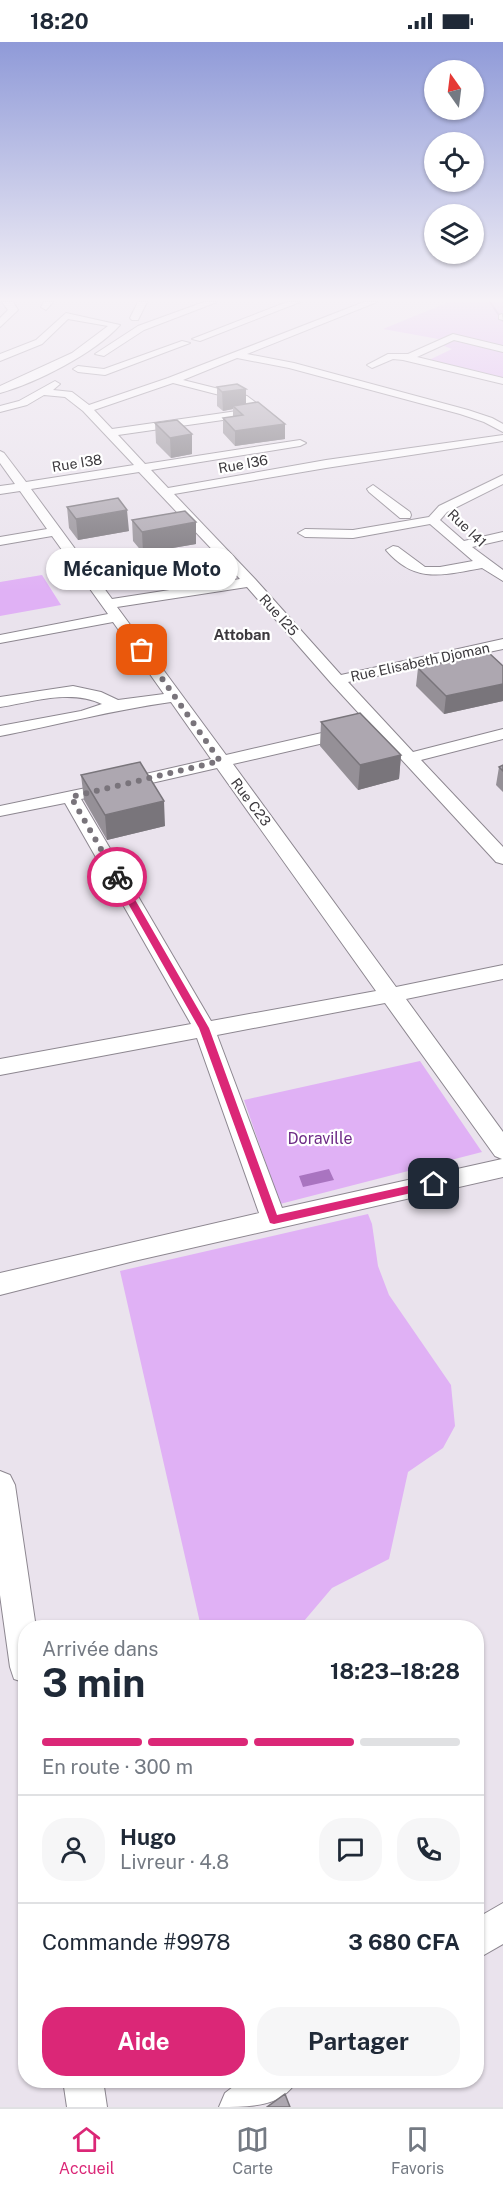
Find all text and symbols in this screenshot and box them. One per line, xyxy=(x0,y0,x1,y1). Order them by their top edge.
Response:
text: 18:20 xyxy=(30,8,89,34)
north arrow xyxy=(424,60,484,120)
map controls xyxy=(424,60,484,264)
button: locate xyxy=(424,132,484,192)
button: layers xyxy=(424,204,484,264)
street label: Rue I38 xyxy=(51,451,103,475)
street label: Rue I36 xyxy=(217,452,269,476)
street label: Rue I41 xyxy=(444,506,490,550)
callout: Mécanique Moto xyxy=(46,548,238,590)
text: Mécanique Moto xyxy=(63,557,221,581)
street label: Rue I25 xyxy=(256,591,302,639)
pin xyxy=(116,624,167,675)
district label: Attoban xyxy=(214,626,271,643)
icon: bag xyxy=(125,633,158,666)
street label: Rue Elisabeth Djoman xyxy=(349,639,491,685)
street label: Rue C23 xyxy=(228,775,274,829)
courier xyxy=(87,847,147,907)
icon: bike xyxy=(101,861,134,894)
park label: Doraville xyxy=(288,1129,352,1148)
pin xyxy=(408,1158,459,1209)
icon: home xyxy=(417,1167,450,1200)
text: Arrivée dans xyxy=(42,1637,158,1661)
text: 18:23–18:28 xyxy=(330,1658,460,1684)
text: 3 min xyxy=(42,1660,145,1706)
text: En route · 300 m xyxy=(42,1755,193,1779)
button: person xyxy=(42,1818,105,1881)
button: chat xyxy=(319,1818,382,1881)
button: phone xyxy=(397,1818,460,1881)
text: Hugo xyxy=(120,1824,176,1850)
text: Livreur · 4.8 xyxy=(120,1850,229,1874)
text: Commande #9978 xyxy=(42,1929,230,1955)
text: 3 680 CFA xyxy=(348,1929,460,1955)
button: Aide xyxy=(42,2007,245,2076)
button: Partager xyxy=(257,2007,460,2076)
tab: Accueil xyxy=(59,2123,115,2178)
tab: Carte xyxy=(232,2123,273,2178)
tab: Favoris xyxy=(391,2123,444,2178)

